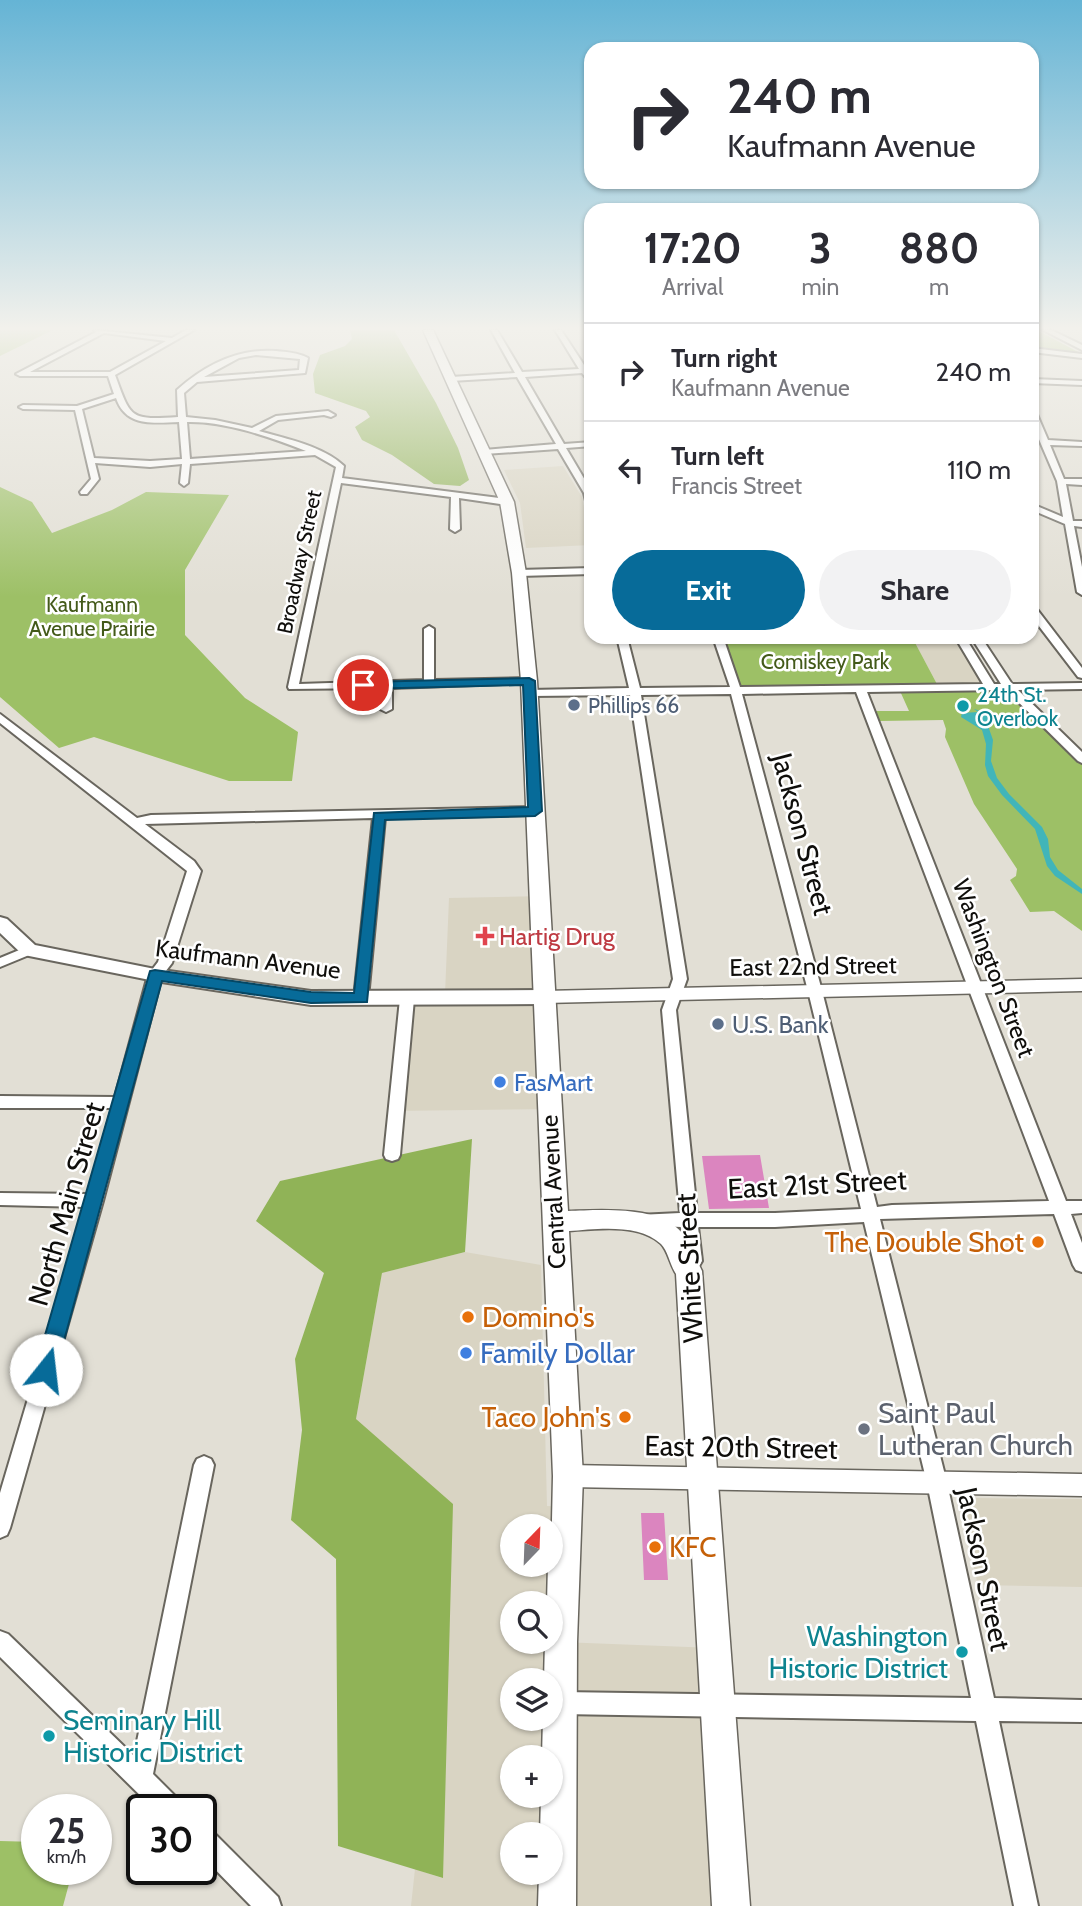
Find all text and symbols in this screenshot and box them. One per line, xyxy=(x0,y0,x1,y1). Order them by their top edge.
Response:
text: 240 m xyxy=(727,66,872,125)
icon: right xyxy=(612,70,703,161)
text: Kaufmann Avenue xyxy=(727,126,976,165)
text: 17:20 xyxy=(644,222,742,274)
text: 3 xyxy=(809,222,832,274)
text: 880 xyxy=(899,222,979,274)
text: Arrival xyxy=(662,273,723,301)
text: min xyxy=(801,273,839,301)
text: m xyxy=(929,273,949,301)
text: Turn right xyxy=(671,342,777,374)
icon: right xyxy=(612,353,650,391)
text: 240 m xyxy=(936,356,1011,388)
text: Kaufmann Avenue xyxy=(671,374,850,402)
text: Turn left xyxy=(671,440,764,472)
icon: left xyxy=(612,451,650,489)
text: 110 m xyxy=(947,454,1011,486)
text: Francis Street xyxy=(671,472,802,500)
street label: Broadway Street xyxy=(272,488,326,636)
button: Exit xyxy=(612,550,805,630)
button: Share xyxy=(819,550,1011,630)
park label: Kaufmann Avenue Prairie xyxy=(29,592,155,641)
park label: Comiskey Park xyxy=(761,649,890,674)
pin xyxy=(333,655,393,715)
icon: arrive xyxy=(344,666,382,704)
place label: 24th St. Overlook xyxy=(977,682,1059,731)
place label: Phillips 66 xyxy=(588,693,679,718)
marker: Phillips 66 xyxy=(566,697,582,713)
marker: 24th St. Overlook xyxy=(955,698,971,714)
street label: Jackson Street xyxy=(765,748,841,919)
street label: Washington Street xyxy=(947,875,1041,1061)
place label: Hartig Drug xyxy=(499,922,616,951)
marker: Hartig Drug xyxy=(477,928,493,944)
street label: Kaufmann Avenue xyxy=(154,933,342,985)
street label: East 22nd Street xyxy=(729,950,897,982)
place label: U.S. Bank xyxy=(732,1010,829,1039)
marker: U.S. Bank xyxy=(710,1016,726,1032)
place label: FasMart xyxy=(514,1068,593,1097)
marker: FasMart xyxy=(492,1074,508,1090)
street label: North Main Street xyxy=(21,1098,111,1310)
street label: Central Avenue xyxy=(534,1114,572,1270)
street label: East 21st Street xyxy=(727,1162,907,1206)
street label: White Street xyxy=(668,1192,710,1344)
place label: The Double Shot xyxy=(825,1225,1024,1259)
marker: The Double Shot xyxy=(1030,1234,1046,1250)
place label: Domino's xyxy=(482,1300,595,1334)
marker: Domino's xyxy=(460,1309,476,1325)
position arrow xyxy=(9,1333,83,1407)
place label: Family Dollar xyxy=(480,1336,635,1370)
marker: Family Dollar xyxy=(458,1345,474,1361)
place label: Saint Paul Lutheran Church xyxy=(878,1396,1073,1462)
place label: Taco John's xyxy=(482,1400,611,1434)
marker: Taco John's xyxy=(617,1409,633,1425)
marker: Saint Paul Lutheran Church xyxy=(856,1421,872,1437)
street label: East 20th Street xyxy=(644,1428,838,1466)
street label: Jackson Street xyxy=(950,1483,1018,1654)
north arrow xyxy=(500,1514,564,1577)
map controls xyxy=(500,1514,563,1885)
place label: KFC xyxy=(669,1530,717,1564)
marker: KFC xyxy=(647,1539,663,1555)
button: search xyxy=(500,1591,563,1654)
place label: Washington Historic District xyxy=(768,1619,948,1685)
marker: Washington Historic District xyxy=(954,1644,970,1660)
button: layers xyxy=(500,1668,563,1731)
place label: Seminary Hill Historic District xyxy=(63,1703,243,1769)
marker: Seminary Hill Historic District xyxy=(41,1728,57,1744)
button: + xyxy=(500,1745,563,1808)
speed limit sign: 30 xyxy=(126,1794,217,1885)
text: 25 xyxy=(48,1809,85,1852)
button: − xyxy=(500,1822,563,1885)
text: km/h xyxy=(47,1846,86,1868)

